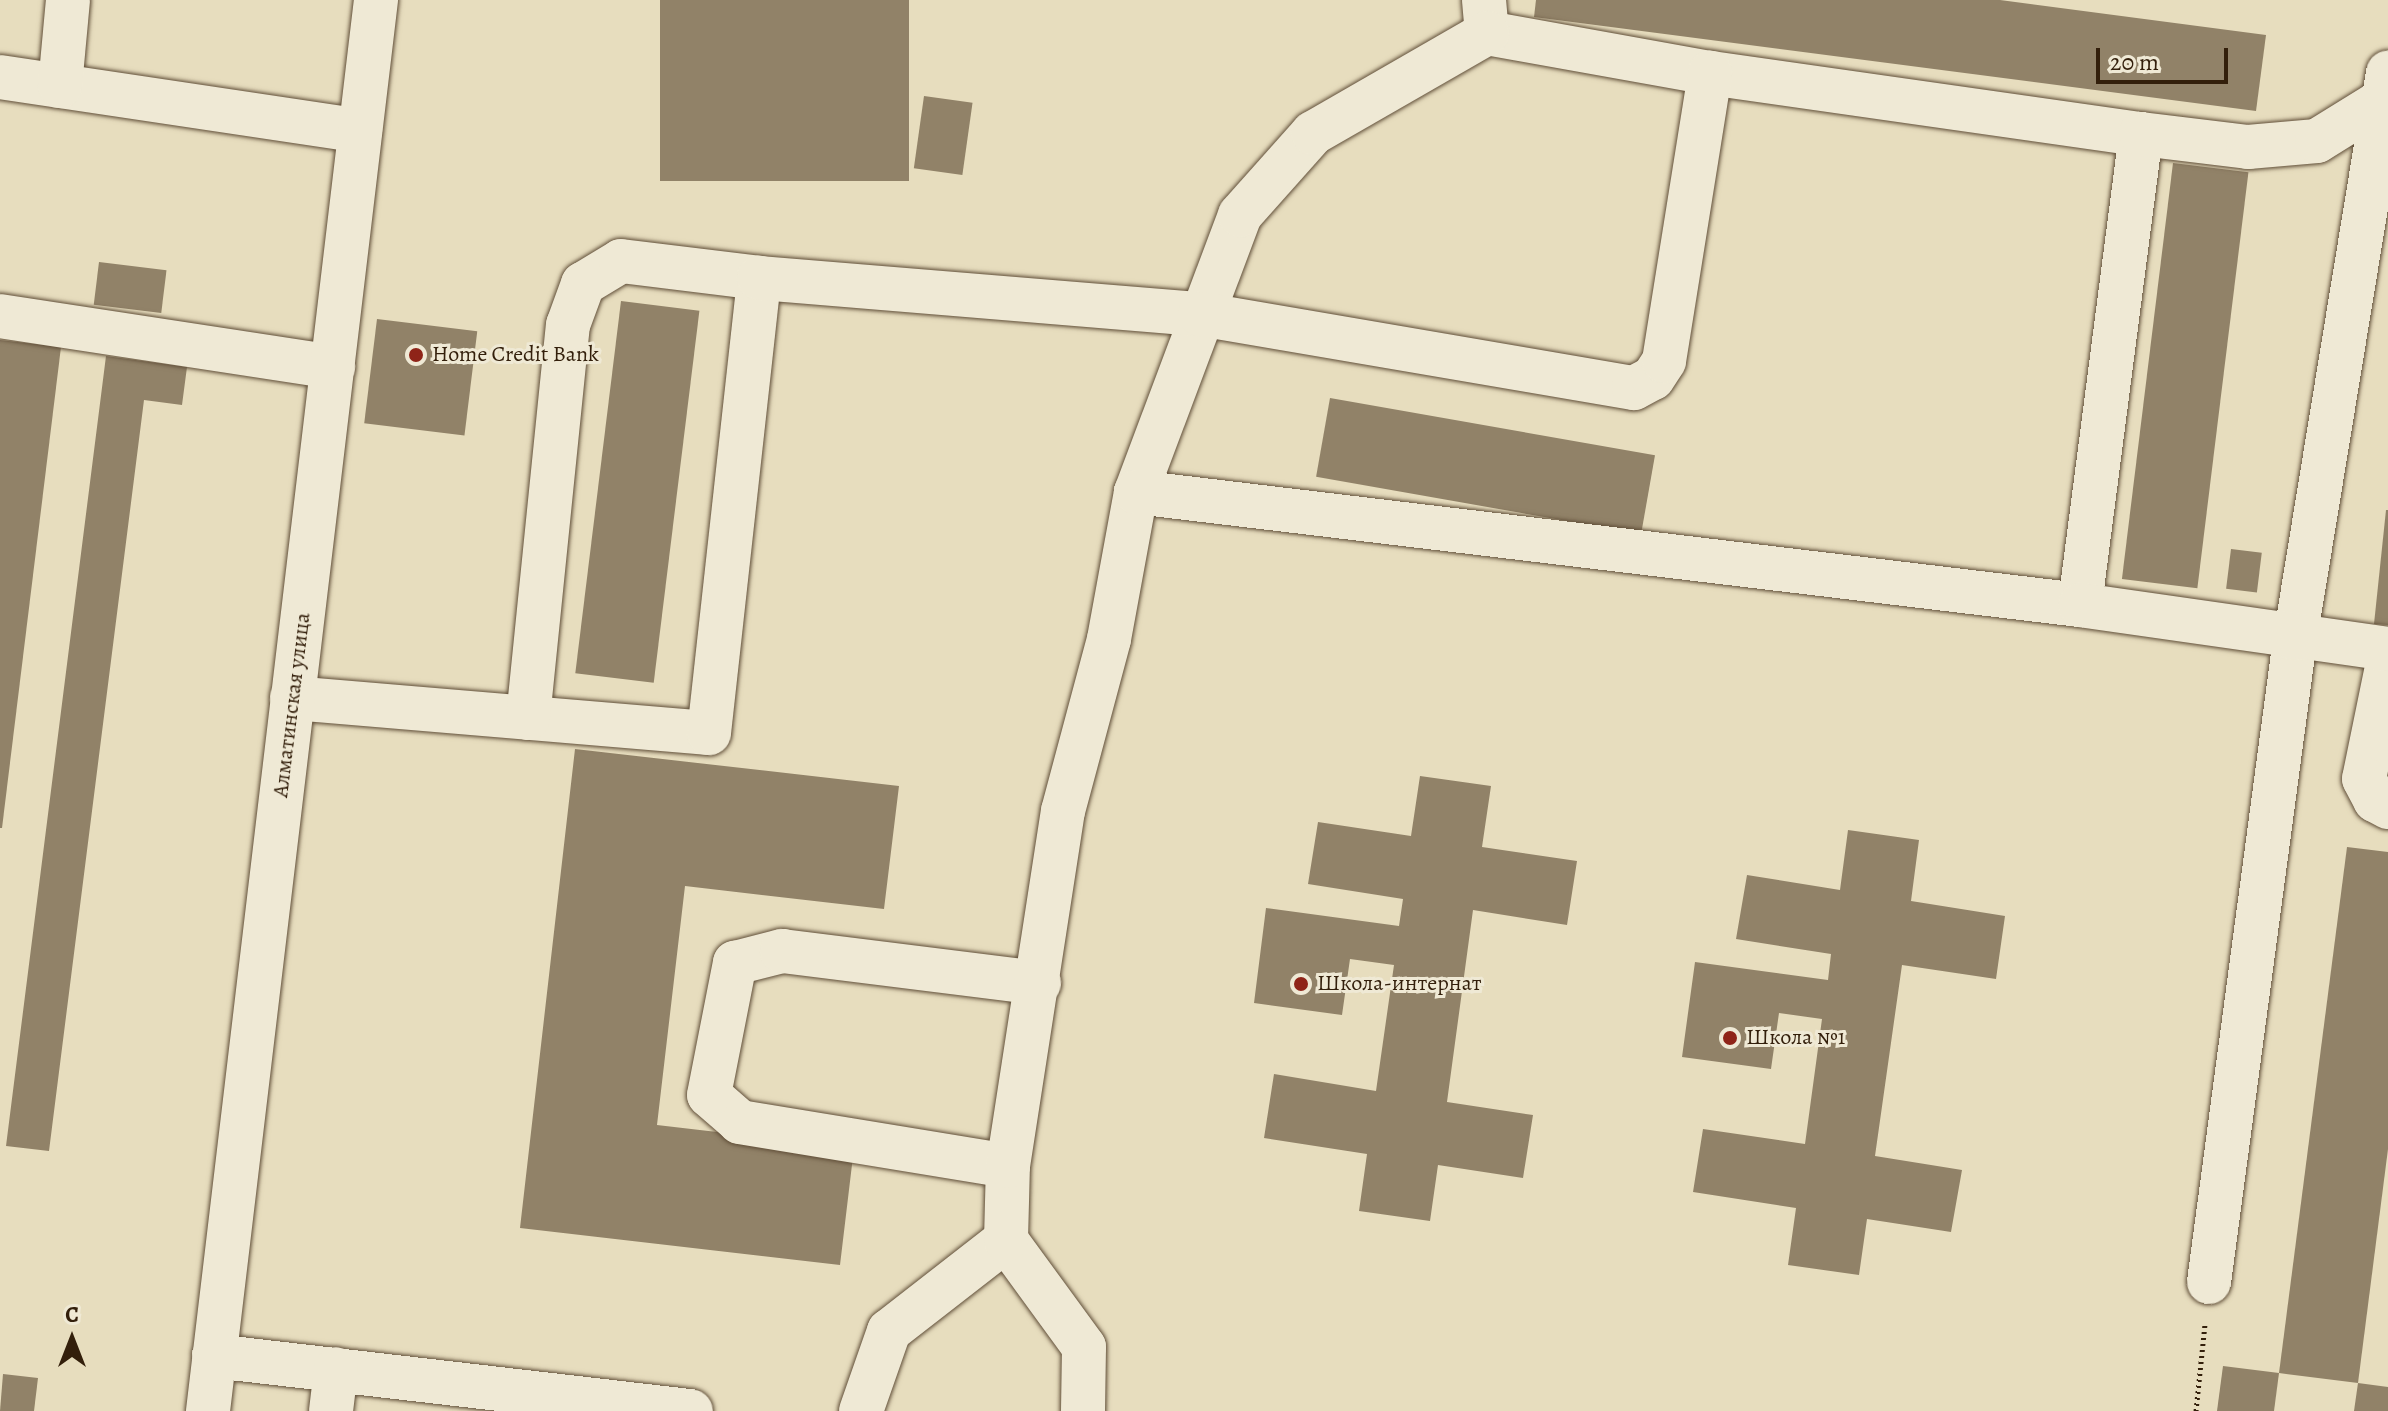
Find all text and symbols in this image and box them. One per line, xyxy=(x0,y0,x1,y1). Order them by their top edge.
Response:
scale bar xyxy=(2100,32,2232,82)
text: 20 m xyxy=(2110,46,2159,78)
place label: Home Credit Bank xyxy=(432,342,599,368)
marker: Home Credit Bank xyxy=(407,346,425,364)
street label: Алматинская улица xyxy=(268,611,316,799)
place label: Школа-интернат xyxy=(1317,971,1482,997)
marker: Школа-интернат xyxy=(1292,975,1310,993)
place label: Школа №1 xyxy=(1746,1025,1845,1051)
marker: Школа №1 xyxy=(1721,1029,1739,1047)
north arrow xyxy=(32,1299,112,1379)
text: С xyxy=(65,1300,79,1330)

